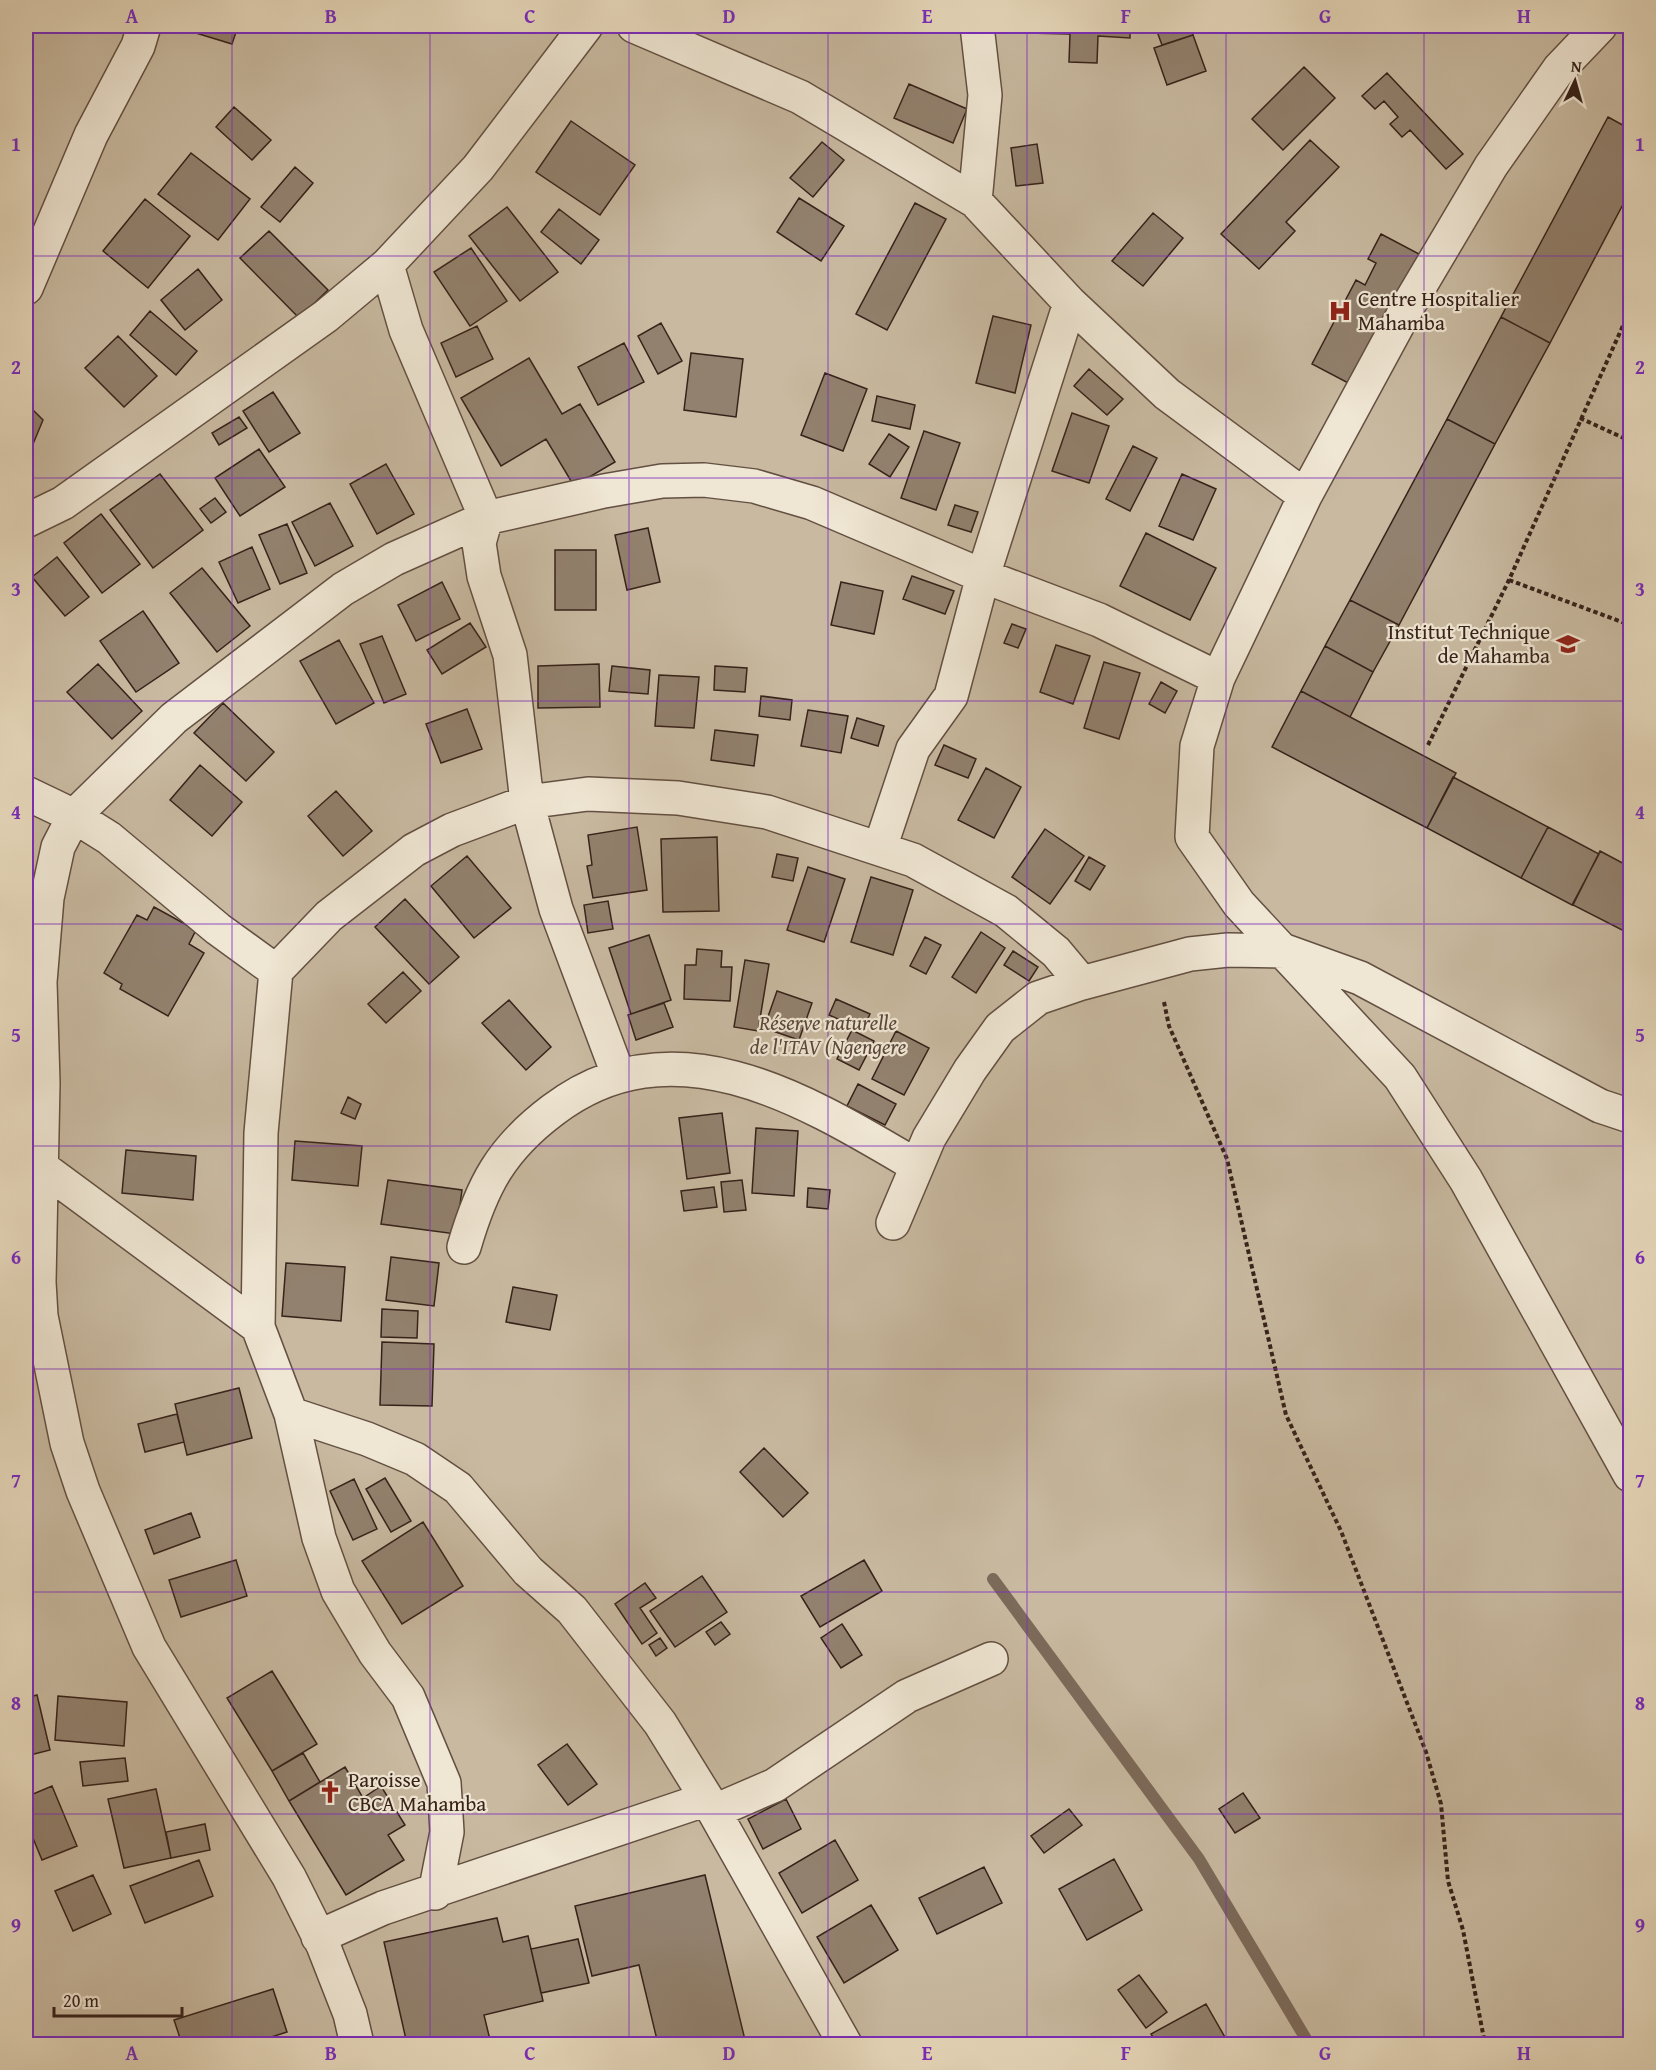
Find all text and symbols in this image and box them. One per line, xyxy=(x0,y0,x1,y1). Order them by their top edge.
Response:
text: A xyxy=(126,1,139,30)
text: B xyxy=(325,1,337,30)
text: C xyxy=(524,1,536,30)
text: D xyxy=(722,1,736,30)
text: E xyxy=(922,1,933,30)
text: F xyxy=(1121,1,1131,30)
text: G xyxy=(1319,1,1331,30)
text: H xyxy=(1517,1,1531,30)
north arrow xyxy=(1545,51,1605,111)
text: N xyxy=(1570,54,1583,79)
text: 1 xyxy=(11,129,21,158)
text: 1 xyxy=(1635,129,1645,158)
place label: Centre Hospitalier Mahamba xyxy=(1358,283,1519,338)
hospital icon: Centre Hospitalier Mahamba xyxy=(1327,298,1353,324)
text: 2 xyxy=(11,352,21,381)
text: 2 xyxy=(1635,352,1645,381)
text: 3 xyxy=(11,574,21,603)
text: 3 xyxy=(1635,574,1645,603)
place label: Institut Technique de Mahamba xyxy=(1388,616,1550,671)
school or university icon: Institut Technique de Mahamba xyxy=(1555,631,1581,657)
text: 4 xyxy=(11,797,21,826)
text: 4 xyxy=(1635,797,1645,826)
park label: Réserve naturelle de l'ITAV (Ngengere xyxy=(750,1007,906,1062)
text: 5 xyxy=(11,1020,21,1049)
text: 5 xyxy=(1635,1020,1645,1049)
text: 6 xyxy=(11,1242,21,1271)
text: 6 xyxy=(1635,1242,1645,1271)
text: 7 xyxy=(11,1465,21,1494)
text: 7 xyxy=(1635,1465,1645,1494)
text: 8 xyxy=(11,1688,21,1717)
text: 8 xyxy=(1635,1688,1645,1717)
place label: Paroisse CBCA Mahamba xyxy=(348,1764,486,1819)
church icon: Paroisse CBCA Mahamba xyxy=(317,1779,343,1805)
text: 9 xyxy=(11,1910,21,1939)
text: 9 xyxy=(1635,1910,1645,1939)
scale bar xyxy=(54,1980,182,2018)
text: 20 m xyxy=(63,1987,99,2014)
text: A xyxy=(126,2038,139,2067)
text: B xyxy=(325,2038,337,2067)
text: C xyxy=(524,2038,536,2067)
text: D xyxy=(722,2038,736,2067)
text: E xyxy=(922,2038,933,2067)
text: F xyxy=(1121,2038,1131,2067)
text: G xyxy=(1319,2038,1331,2067)
text: H xyxy=(1517,2038,1531,2067)

